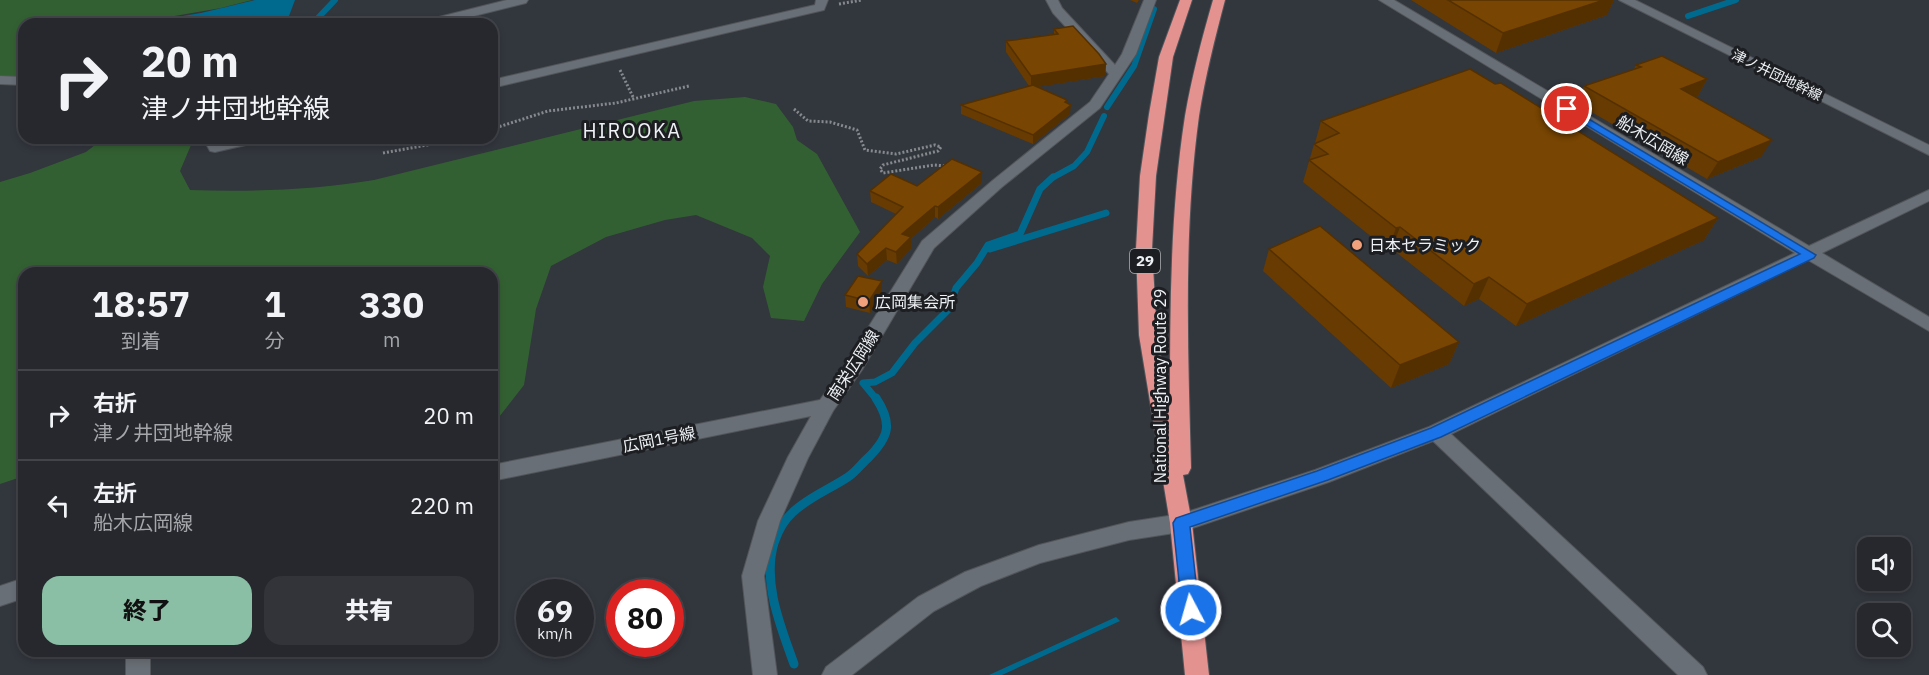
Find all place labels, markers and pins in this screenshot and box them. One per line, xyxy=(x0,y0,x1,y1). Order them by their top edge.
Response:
pin xyxy=(1541,83,1592,134)
place label: 日本セラミック xyxy=(1369,235,1481,255)
marker: 日本セラミック xyxy=(1350,238,1364,252)
place label: 広岡集会所 xyxy=(875,292,955,312)
marker: 広岡集会所 xyxy=(856,295,870,309)

